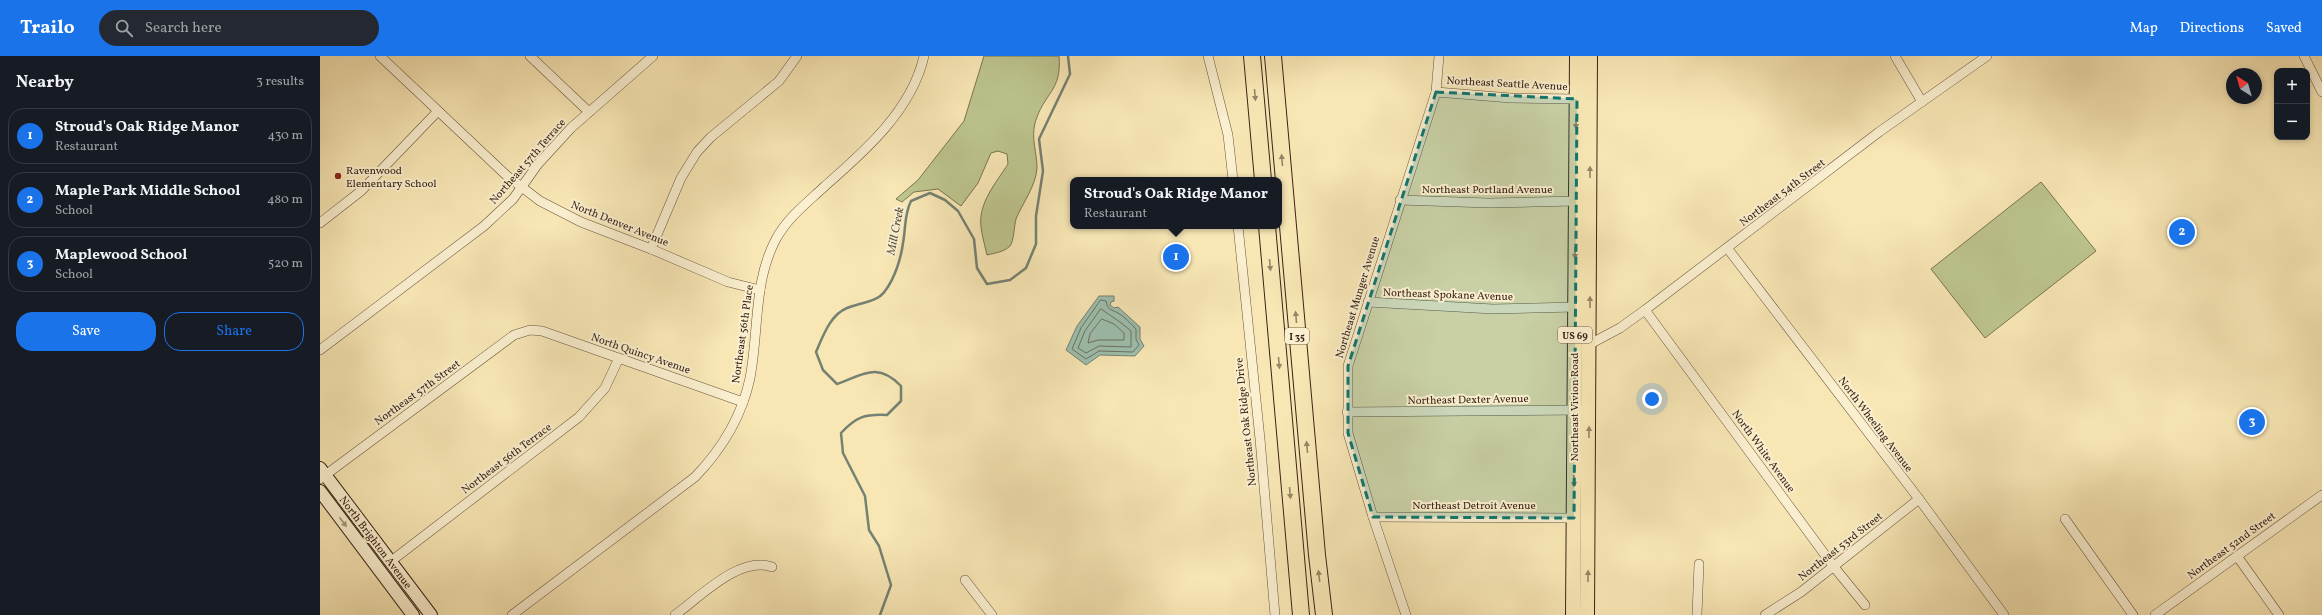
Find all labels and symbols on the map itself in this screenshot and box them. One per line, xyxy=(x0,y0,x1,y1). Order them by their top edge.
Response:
north arrow xyxy=(2226,68,2262,104)
street label: Northeast Seattle Avenue xyxy=(1446,74,1568,95)
one-way arrow xyxy=(1252,89,1259,101)
street label: Northeast 57th Terrace xyxy=(487,116,570,208)
one-way arrow xyxy=(1573,117,1579,130)
one-way arrow xyxy=(1278,154,1285,166)
street label: Northeast 54th Street xyxy=(1737,156,1829,230)
place label: Ravenwood Elementary School xyxy=(346,164,437,192)
one-way arrow xyxy=(1587,165,1593,178)
marker: Ravenwood Elementary School xyxy=(333,171,343,181)
street label: Northeast Portland Avenue xyxy=(1422,183,1552,198)
street label: North Denver Avenue xyxy=(568,198,671,251)
water label: Mill Creek xyxy=(883,206,909,257)
pin: 2 xyxy=(2169,217,2195,247)
street label: Northeast Munger Avenue xyxy=(1333,235,1384,360)
pin: 1 xyxy=(1163,242,1189,272)
one-way arrow xyxy=(1572,247,1578,260)
one-way arrow xyxy=(1267,259,1274,271)
street label: Northeast 56th Place xyxy=(729,284,758,384)
street label: Northeast Spokane Avenue xyxy=(1383,286,1513,305)
one-way arrow xyxy=(1587,295,1593,308)
one-way arrow xyxy=(1292,311,1299,323)
road number: US 69 xyxy=(1558,327,1592,343)
road number: I 35 xyxy=(1285,328,1309,344)
street label: North Quincy Avenue xyxy=(589,330,692,378)
street label: Northeast Vivion Road xyxy=(1568,352,1583,462)
street label: Northeast 57th Street xyxy=(372,357,464,429)
street label: Northeast Oak Ridge Drive xyxy=(1232,357,1261,487)
one-way arrow xyxy=(1276,357,1282,369)
street label: North Wheeling Avenue xyxy=(1834,374,1916,476)
your location xyxy=(1642,389,1662,409)
street label: Northeast Dexter Avenue xyxy=(1407,392,1529,409)
street label: North White Avenue xyxy=(1728,407,1798,496)
pin: 3 xyxy=(2239,407,2265,437)
street label: Northeast 56th Terrace xyxy=(459,420,555,498)
one-way arrow xyxy=(1586,425,1592,438)
one-way arrow xyxy=(1304,441,1311,453)
one-way arrow xyxy=(1571,475,1577,488)
one-way arrow xyxy=(1287,487,1294,499)
street label: North Brighton Avenue xyxy=(335,493,415,592)
street label: Northeast Detroit Avenue xyxy=(1412,499,1536,514)
street label: Northeast 53rd Street xyxy=(1796,509,1886,585)
street label: Northeast 52nd Street xyxy=(2185,509,2279,583)
one-way arrow xyxy=(339,517,348,528)
one-way arrow xyxy=(1585,569,1591,582)
one-way arrow xyxy=(1316,570,1323,582)

